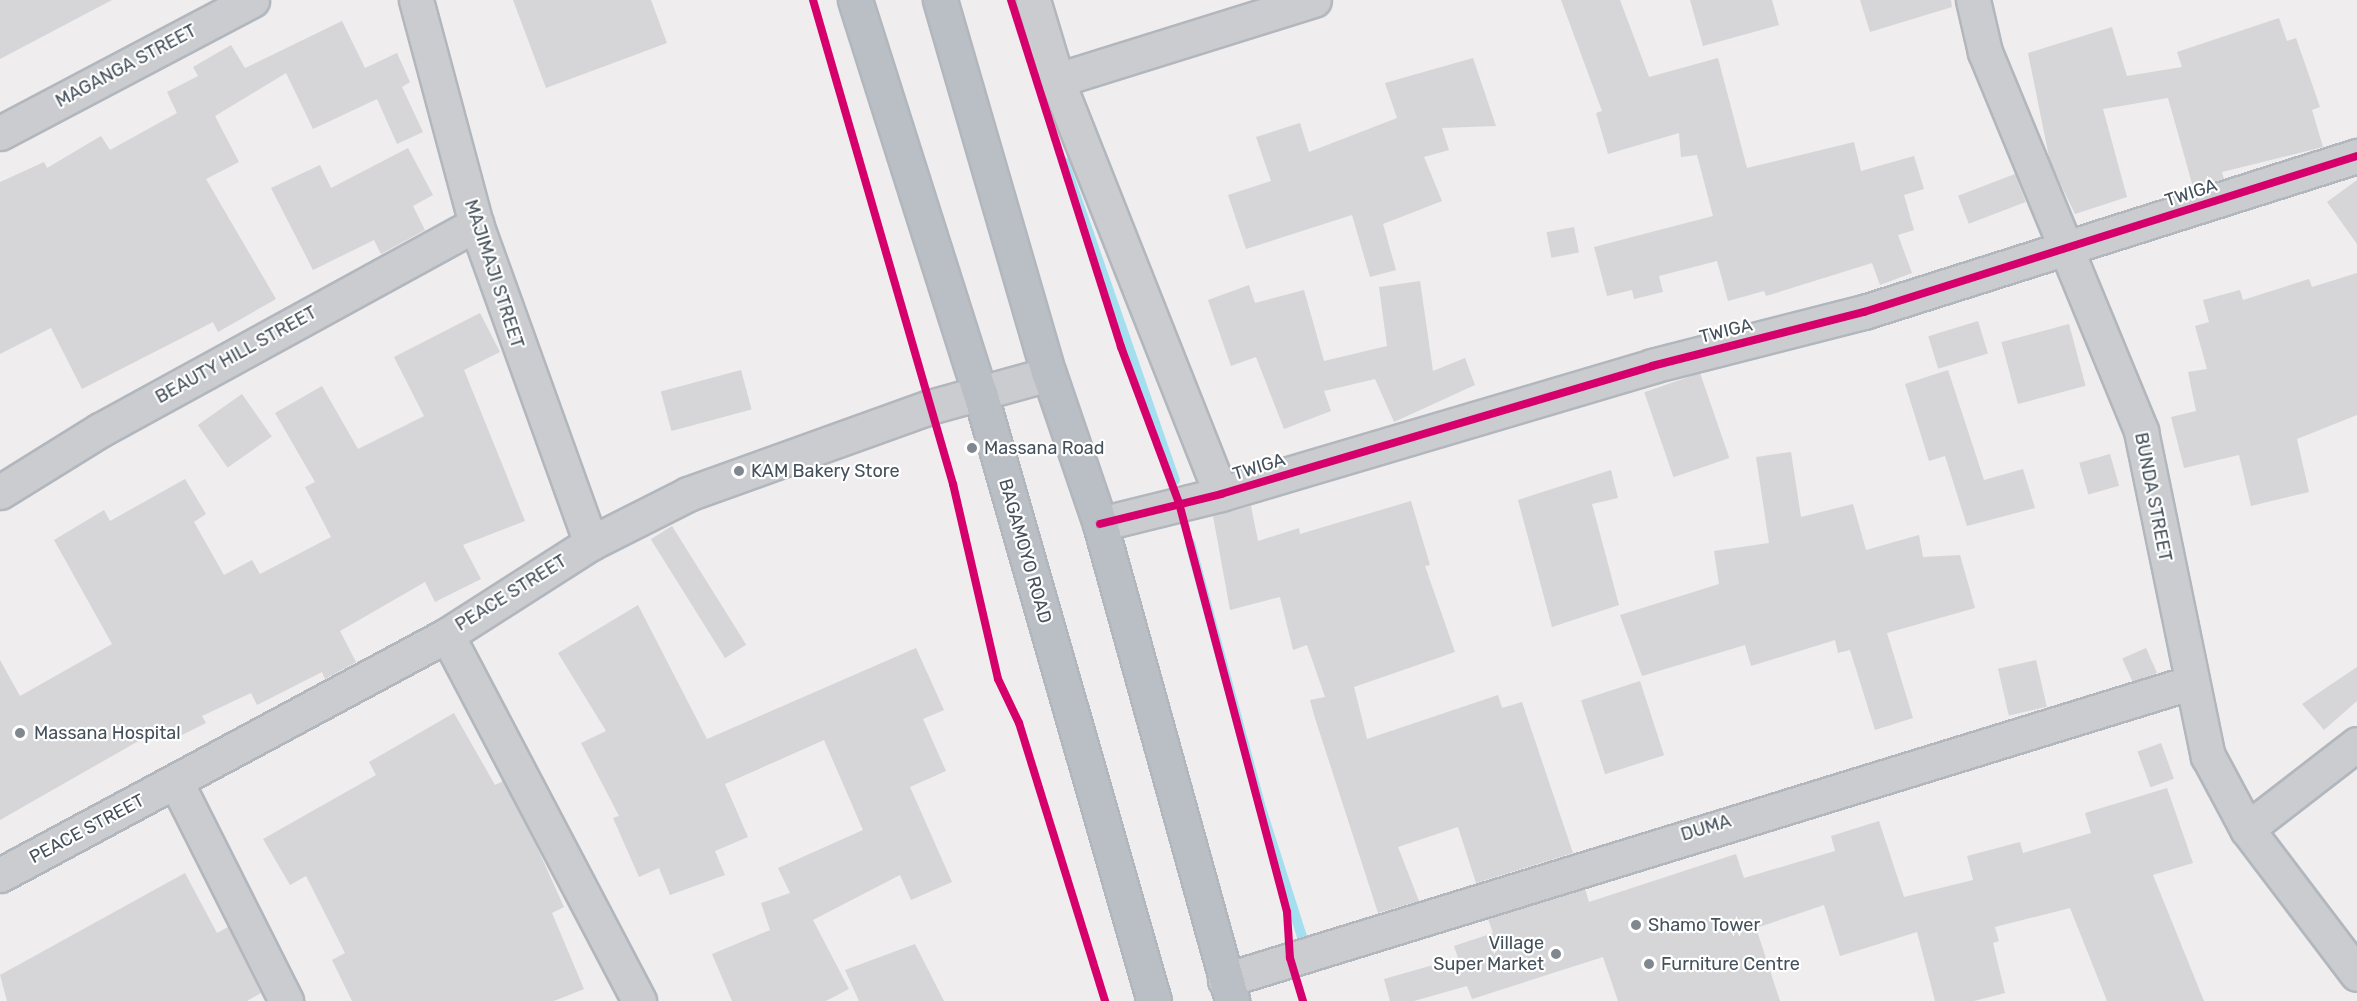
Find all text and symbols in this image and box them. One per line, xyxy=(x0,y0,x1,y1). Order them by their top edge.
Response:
street label: MAGANGA STREET xyxy=(52,20,200,112)
street label: TWIGA xyxy=(2162,174,2220,212)
street label: MAJIMAJI STREET xyxy=(460,197,528,351)
street label: BEAUTY HILL STREET xyxy=(151,301,321,409)
street label: TWIGA xyxy=(1697,314,1755,348)
street label: BUNDA STREET xyxy=(2130,430,2176,564)
place label: Massana Road xyxy=(984,437,1104,459)
marker: Massana Road xyxy=(965,441,979,455)
street label: TWIGA xyxy=(1230,449,1288,485)
place label: KAM Bakery Store xyxy=(751,460,900,482)
marker: KAM Bakery Store xyxy=(732,464,746,478)
street label: BAGAMOYO ROAD xyxy=(994,476,1056,626)
street label: PEACE STREET xyxy=(451,550,571,636)
place label: Massana Hospital xyxy=(34,722,181,744)
marker: Massana Hospital xyxy=(11,724,29,742)
street label: PEACE STREET xyxy=(26,790,148,868)
street label: DUMA xyxy=(1678,810,1734,846)
place label: Shamo Tower xyxy=(1648,914,1761,936)
marker: Shamo Tower xyxy=(1629,918,1643,932)
place label: Village Super Market xyxy=(1433,933,1544,976)
marker: Village Super Market xyxy=(1549,947,1563,961)
place label: Furniture Centre xyxy=(1661,953,1800,975)
marker: Furniture Centre xyxy=(1642,957,1656,971)

